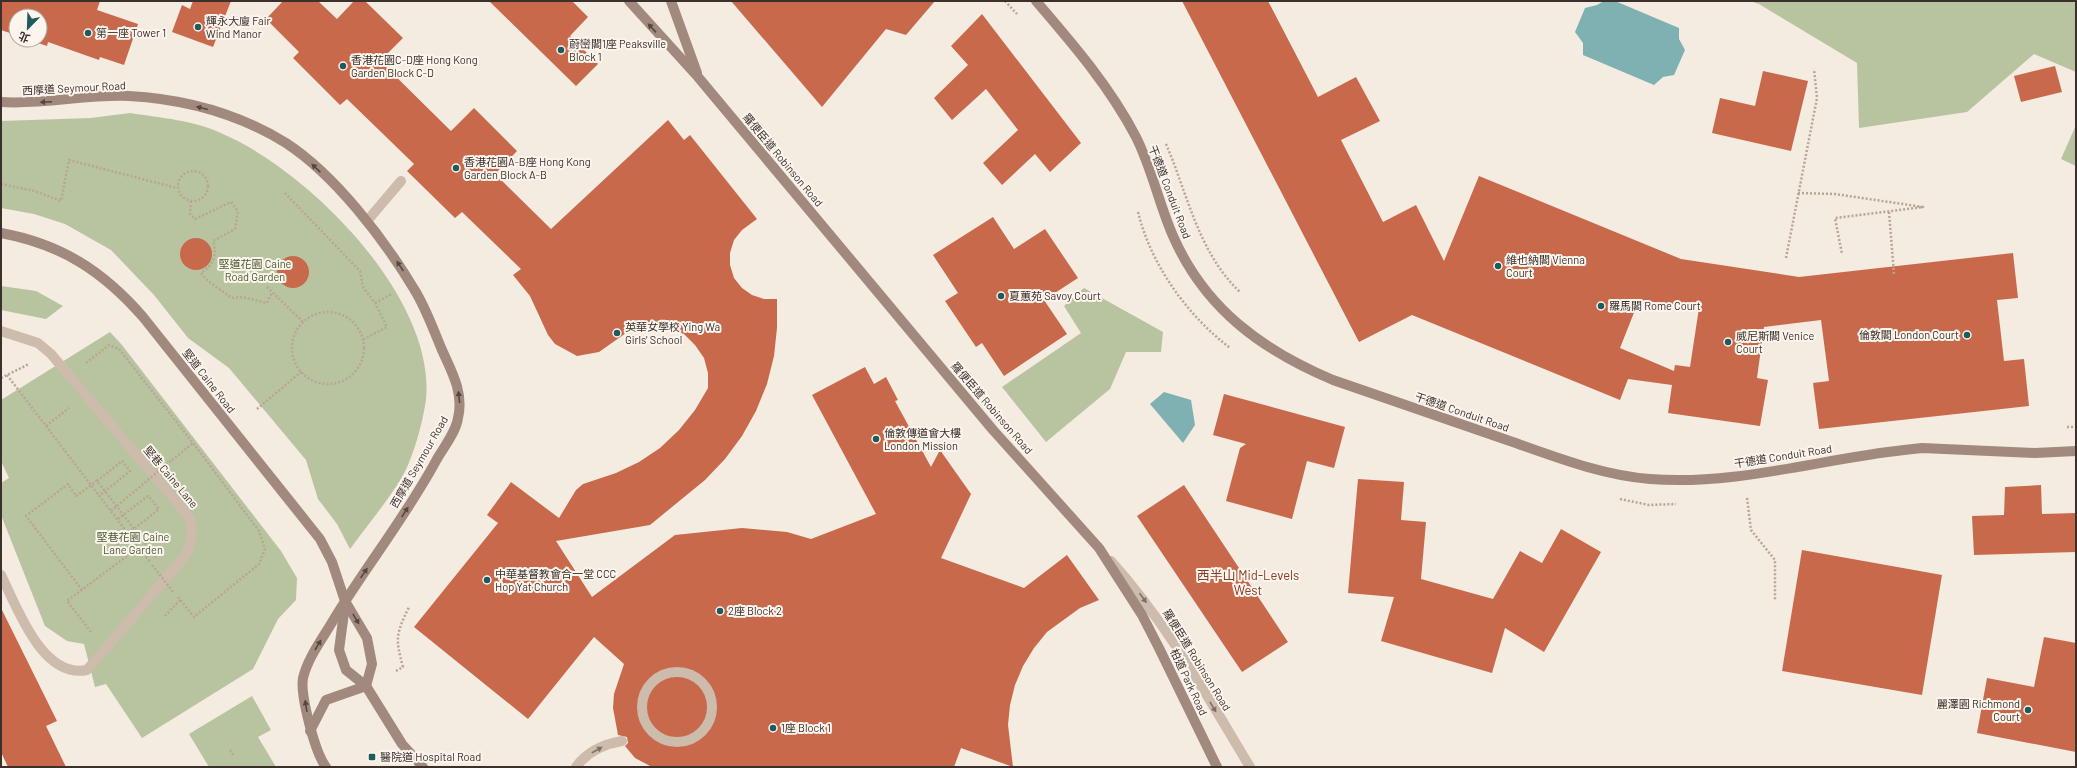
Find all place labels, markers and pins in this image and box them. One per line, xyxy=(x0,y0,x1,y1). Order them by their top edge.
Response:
place label: 輝永大廈 Fair Wind Manor xyxy=(206,14,271,40)
marker: 輝永大廈 Fair Wind Manor xyxy=(193,22,203,32)
place label: 第一座 Tower 1 xyxy=(96,26,166,39)
marker: 第一座 Tower 1 xyxy=(83,28,93,38)
place label: 蔚巒閣1座 Peaksville Block 1 xyxy=(569,37,666,63)
marker: 蔚巒閣1座 Peaksville Block 1 xyxy=(556,45,566,55)
place label: 香港花園C-D座 Hong Kong Garden Block C-D xyxy=(351,53,478,79)
marker: 香港花園C-D座 Hong Kong Garden Block C-D xyxy=(338,61,348,71)
place label: 香港花園A-B座 Hong Kong Garden Block A-B xyxy=(464,155,591,181)
marker: 香港花園A-B座 Hong Kong Garden Block A-B xyxy=(451,163,461,173)
place label: 維也納閣 Vienna Court xyxy=(1506,253,1585,279)
marker: 維也納閣 Vienna Court xyxy=(1493,261,1503,271)
place label: 夏蕙苑 Savoy Court xyxy=(1009,289,1101,302)
marker: 夏蕙苑 Savoy Court xyxy=(996,291,1006,301)
place label: 羅馬閣 Rome Court xyxy=(1609,299,1701,312)
marker: 羅馬閣 Rome Court xyxy=(1596,301,1606,311)
place label: 英華女學校 Ying Wa Girls' School xyxy=(625,320,720,346)
marker: 英華女學校 Ying Wa Girls' School xyxy=(612,328,622,338)
place label: 倫敦閣 London Court xyxy=(1859,328,1959,341)
place label: 威尼斯閣 Venice Court xyxy=(1736,329,1814,355)
marker: 倫敦閣 London Court xyxy=(1962,330,1972,340)
marker: 威尼斯閣 Venice Court xyxy=(1723,337,1733,347)
place label: 倫敦傳道會大樓 London Mission xyxy=(884,426,961,452)
marker: 倫敦傳道會大樓 London Mission xyxy=(871,434,881,444)
place label: 中華基督教會合一堂 CCC Hop Yat Church xyxy=(495,567,616,593)
marker: 中華基督教會合一堂 CCC Hop Yat Church xyxy=(482,575,492,585)
place label: 2座 Block 2 xyxy=(728,604,782,617)
marker: 2座 Block 2 xyxy=(715,606,725,616)
place label: 麗澤園 Richmond Court xyxy=(1937,697,2020,723)
marker: 麗澤園 Richmond Court xyxy=(2023,705,2033,715)
place label: 1座 Block 1 xyxy=(781,721,831,734)
marker: 1座 Block 1 xyxy=(768,723,778,733)
place label: 醫院道 Hospital Road xyxy=(380,750,481,763)
marker: 醫院道 Hospital Road xyxy=(367,752,377,762)

